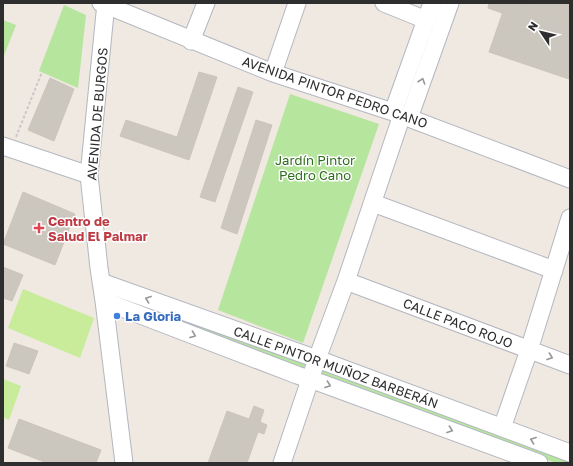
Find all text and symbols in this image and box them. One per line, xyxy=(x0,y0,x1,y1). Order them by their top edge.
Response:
north arrow xyxy=(521,12,561,52)
text: N xyxy=(525,19,540,33)
street label: AVENIDA DE BURGOS xyxy=(83,47,111,181)
street label: AVENIDA PINTOR PEDRO CANO xyxy=(240,53,430,131)
one-way arrow xyxy=(418,77,426,84)
park label: Jardín Pintor Pedro Cano xyxy=(275,152,355,183)
place label: Centro de Salud El Palmar xyxy=(48,213,148,244)
marker: Centro de Salud El Palmar xyxy=(33,222,45,234)
one-way arrow xyxy=(145,295,152,303)
street label: CALLE PACO ROJO xyxy=(401,295,515,351)
place label: La Gloria xyxy=(125,308,182,324)
marker: La Gloria xyxy=(112,311,122,321)
street label: CALLE PINTOR MUÑOZ BARBERÁN xyxy=(232,322,440,412)
one-way arrow xyxy=(189,330,196,338)
one-way arrow xyxy=(546,353,553,361)
one-way arrow xyxy=(324,381,331,389)
one-way arrow xyxy=(446,425,453,433)
one-way arrow xyxy=(530,436,537,445)

